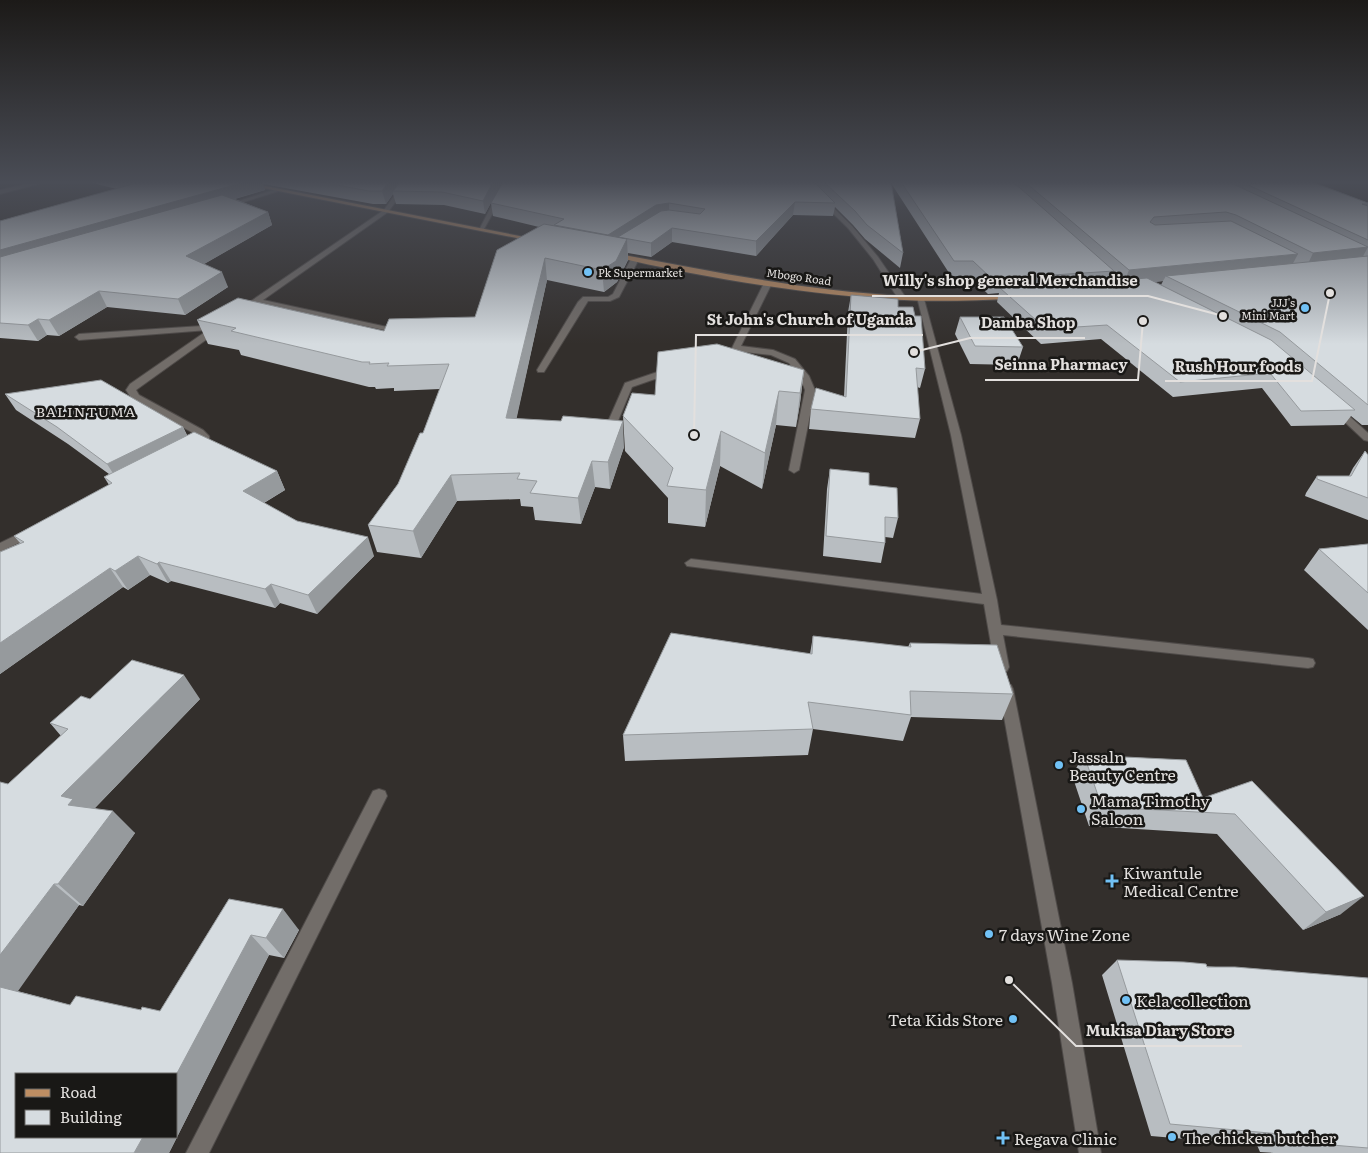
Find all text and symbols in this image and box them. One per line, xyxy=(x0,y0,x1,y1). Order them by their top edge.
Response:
place label: Pk Supermarket xyxy=(598,264,683,280)
street label: Mbogo Road xyxy=(766,264,833,288)
marker: Pk Supermarket xyxy=(582,266,594,278)
callout: Willy's shop general Merchandise xyxy=(872,266,1148,296)
text: Willy's shop general Merchandise xyxy=(882,268,1138,291)
place label: JJJ's Mini Mart xyxy=(1241,294,1296,323)
marker: JJJ's Mini Mart xyxy=(1299,302,1311,314)
callout: St John's Church of Uganda xyxy=(696,305,923,335)
text: St John's Church of Uganda xyxy=(707,307,914,330)
callout: Damba Shop xyxy=(970,308,1085,338)
text: Damba Shop xyxy=(981,310,1075,333)
callout: Seinna Pharmacy xyxy=(985,350,1138,380)
callout: Rush Hour foods xyxy=(1165,351,1312,381)
text: Seinna Pharmacy xyxy=(994,352,1128,375)
text: Rush Hour foods xyxy=(1175,354,1302,377)
district label: BALINTUMA xyxy=(36,401,136,421)
place label: Jassaln Beauty Centre xyxy=(1069,744,1176,786)
marker: Jassaln Beauty Centre xyxy=(1053,759,1065,771)
place label: Mama Timothy Saloon xyxy=(1091,788,1210,830)
marker: Mama Timothy Saloon xyxy=(1075,803,1087,815)
place label: Kiwantule Medical Centre xyxy=(1123,860,1239,902)
marker: Kiwantule Medical Centre xyxy=(1105,874,1119,888)
place label: 7 days Wine Zone xyxy=(999,922,1130,946)
marker: 7 days Wine Zone xyxy=(983,928,995,940)
place label: Kela collection xyxy=(1136,988,1249,1012)
marker: Kela collection xyxy=(1120,994,1132,1006)
place label: Teta Kids Store xyxy=(888,1007,1003,1031)
marker: Teta Kids Store xyxy=(1007,1013,1019,1025)
callout: Mukisa Diary Store xyxy=(1076,1016,1242,1046)
text: Mukisa Diary Store xyxy=(1086,1018,1233,1041)
legend xyxy=(15,1073,178,1138)
text: Road xyxy=(60,1080,96,1103)
text: Building xyxy=(60,1105,122,1128)
place label: The chicken butcher xyxy=(1182,1125,1337,1149)
place label: Regava Clinic xyxy=(1014,1126,1117,1150)
marker: Regava Clinic xyxy=(996,1131,1010,1145)
marker: The chicken butcher xyxy=(1166,1131,1178,1143)

